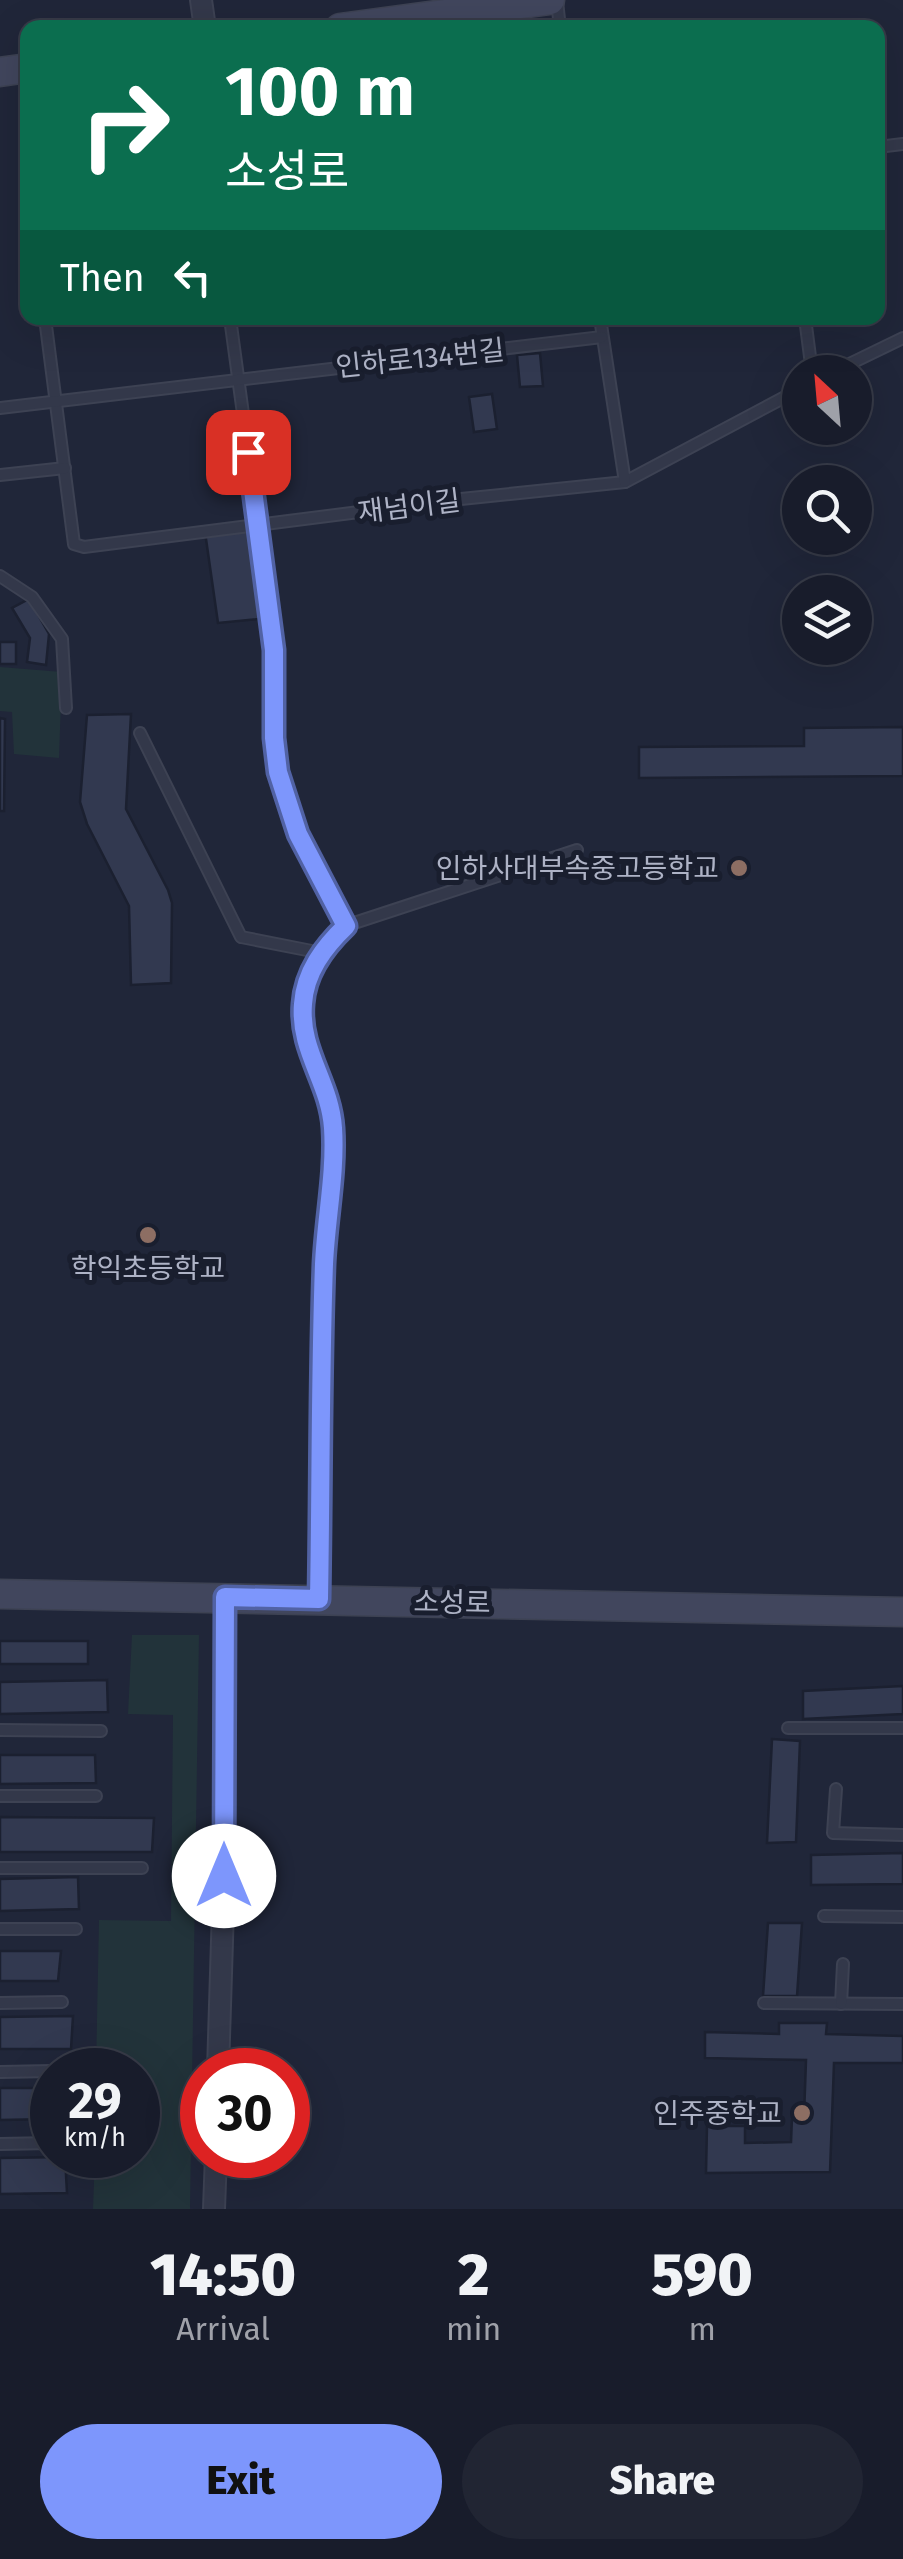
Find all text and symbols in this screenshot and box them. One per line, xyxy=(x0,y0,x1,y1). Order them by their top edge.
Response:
text: 100 m xyxy=(225,50,415,134)
icon: right xyxy=(60,60,190,190)
text: 소성로 xyxy=(225,145,349,199)
icon: left xyxy=(165,250,220,305)
text: Then xyxy=(60,255,145,301)
street label: 인하로134번길 xyxy=(334,333,506,384)
north arrow xyxy=(782,355,872,445)
map controls xyxy=(782,355,872,665)
pin xyxy=(206,410,291,495)
icon: arrive xyxy=(221,425,276,480)
button: search xyxy=(782,465,872,555)
street label: 재넘이길 xyxy=(356,484,462,529)
button: layers xyxy=(782,575,872,665)
place label: 인하사대부속중고등학교 xyxy=(436,852,719,885)
marker: 인하사대부속중고등학교 xyxy=(728,857,750,879)
marker: 학익초등학교 xyxy=(137,1224,159,1246)
place label: 학익초등학교 xyxy=(71,1252,225,1285)
street label: 소성로 xyxy=(413,1585,491,1620)
position arrow xyxy=(172,1824,276,1928)
speed limit sign: 30 xyxy=(180,2048,310,2178)
text: 29 xyxy=(68,2071,122,2131)
place label: 인주중학교 xyxy=(653,2097,782,2130)
marker: 인주중학교 xyxy=(791,2102,813,2124)
text: km/h xyxy=(64,2123,126,2153)
text: 14:50 xyxy=(150,2239,296,2311)
text: 2 xyxy=(458,2239,489,2311)
text: 590 xyxy=(651,2239,753,2311)
text: Arrival xyxy=(176,2310,270,2348)
text: min xyxy=(446,2310,501,2348)
text: m xyxy=(688,2310,716,2348)
button: Exit xyxy=(40,2424,442,2539)
button: Share xyxy=(462,2424,863,2539)

